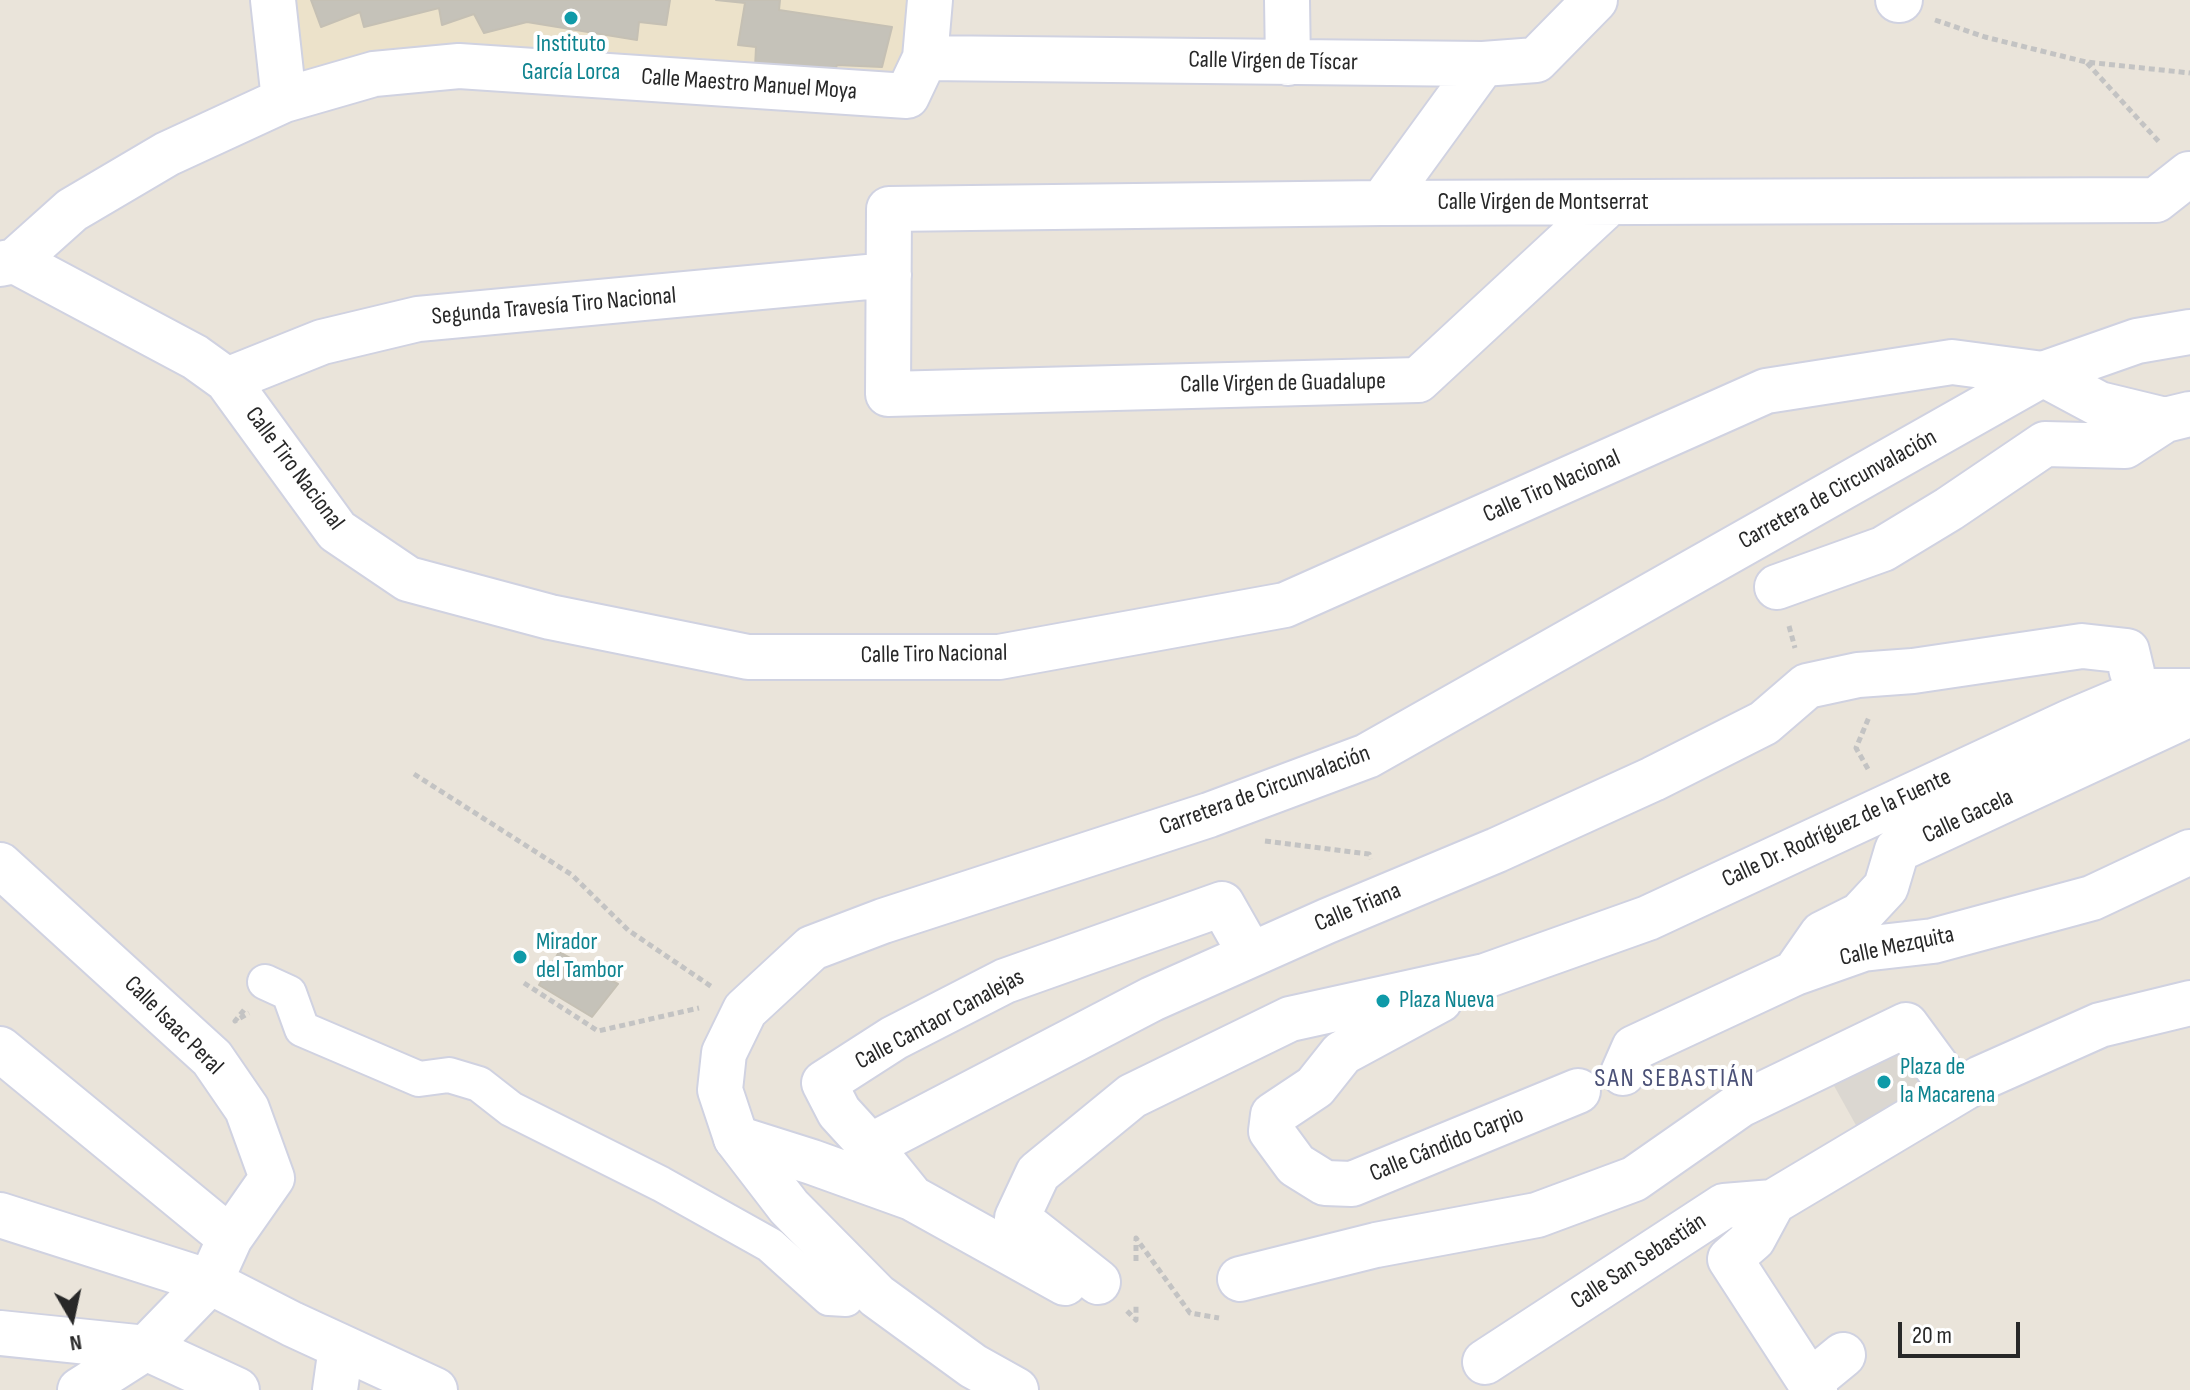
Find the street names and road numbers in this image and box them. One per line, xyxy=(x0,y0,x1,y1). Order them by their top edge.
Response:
street label: Calle Virgen de Tíscar xyxy=(1188,46,1358,78)
street label: Calle Maestro Manuel Moya xyxy=(640,63,858,107)
street label: Calle Virgen de Montserrat xyxy=(1437,189,1649,217)
street label: Segunda Travesía Tiro Nacional xyxy=(431,282,677,332)
street label: Calle Virgen de Guadalupe xyxy=(1180,368,1386,400)
street label: Calle Tiro Nacional xyxy=(238,402,350,536)
street label: Carretera de Circunvalación xyxy=(1734,424,1942,556)
street label: Calle Tiro Nacional xyxy=(1479,444,1625,530)
street label: Calle Tiro Nacional xyxy=(860,639,1008,671)
street label: Carretera de Circunvalación xyxy=(1156,740,1374,842)
street label: Calle Dr. Rodríguez de la Fuente xyxy=(1718,763,1956,895)
street label: Calle Gacela xyxy=(1918,783,2018,851)
street label: Calle Triana xyxy=(1311,877,1405,939)
street label: Calle Mezquita xyxy=(1837,921,1957,973)
street label: Calle Cantaor Canalejas xyxy=(851,963,1029,1077)
street label: Calle Isaac Peral xyxy=(118,971,228,1081)
street label: Calle Cándido Carpio xyxy=(1366,1101,1528,1189)
street label: Calle San Sebastián xyxy=(1566,1208,1712,1316)

